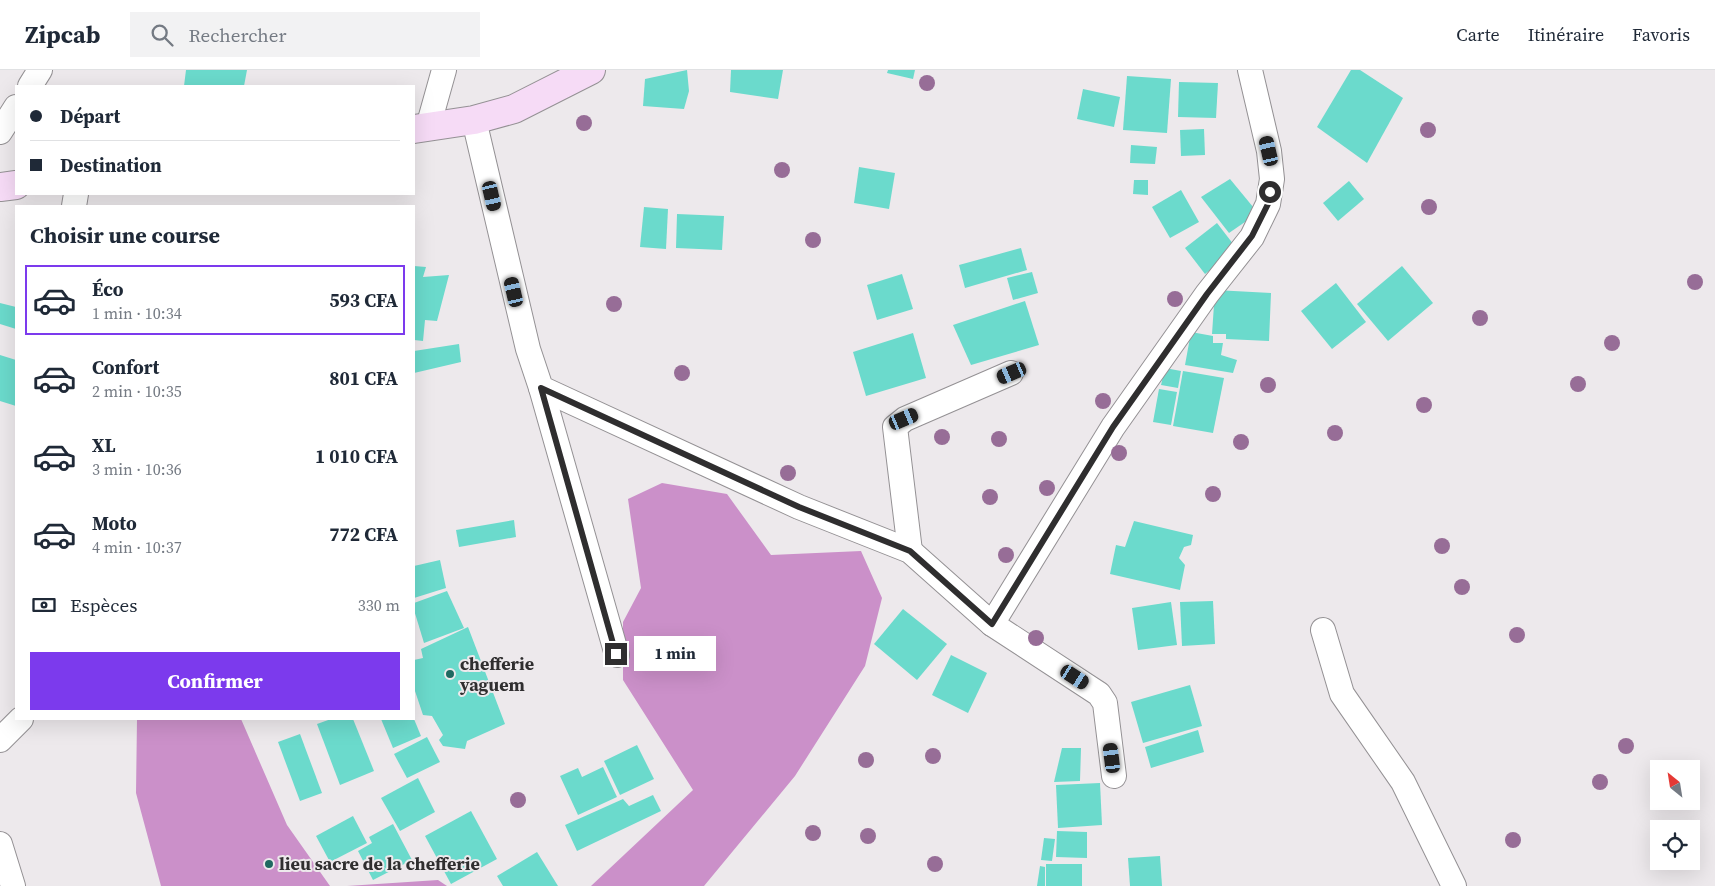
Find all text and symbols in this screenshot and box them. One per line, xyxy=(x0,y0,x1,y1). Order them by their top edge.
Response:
search box xyxy=(130,12,480,57)
text: Zipcab xyxy=(25,18,100,51)
icon: search xyxy=(148,21,176,49)
text: Rechercher xyxy=(188,22,287,48)
text: Carte xyxy=(1456,22,1500,47)
text: Itinéraire xyxy=(1528,22,1604,47)
text: Favoris xyxy=(1632,22,1690,47)
text: Départ xyxy=(60,103,120,129)
car xyxy=(1258,135,1279,167)
text: Destination xyxy=(60,152,162,178)
car xyxy=(481,180,502,212)
route start xyxy=(1259,181,1281,203)
text: Choisir une course xyxy=(30,220,220,250)
text: Éco xyxy=(92,276,124,302)
car xyxy=(503,276,524,308)
icon: car xyxy=(32,278,77,323)
text: 593 CFA xyxy=(329,287,398,313)
text: 1 min · 10:34 xyxy=(92,302,182,324)
text: Confort xyxy=(92,354,159,380)
icon: car xyxy=(32,356,77,401)
car xyxy=(995,360,1028,386)
text: 801 CFA xyxy=(329,365,398,391)
text: 2 min · 10:35 xyxy=(92,380,182,402)
car xyxy=(887,406,920,432)
text: XL xyxy=(92,432,115,458)
icon: car xyxy=(32,434,77,479)
text: 1 010 CFA xyxy=(315,443,398,469)
text: 3 min · 10:36 xyxy=(92,458,182,480)
text: Moto xyxy=(92,510,137,536)
icon: car xyxy=(32,512,77,557)
text: 772 CFA xyxy=(329,521,398,547)
text: 4 min · 10:37 xyxy=(92,536,182,558)
icon: cash xyxy=(30,591,58,619)
text: Espèces xyxy=(70,592,138,618)
text: 330 m xyxy=(358,594,400,616)
callout: 1 min xyxy=(634,636,716,672)
text: 1 min xyxy=(654,642,696,664)
route end xyxy=(605,643,627,665)
place label: chefferie yaguem xyxy=(459,651,534,697)
button: Confirmer xyxy=(30,652,400,710)
car xyxy=(1058,663,1091,691)
marker: chefferie yaguem xyxy=(444,668,456,680)
car xyxy=(1102,742,1121,774)
north arrow xyxy=(1650,760,1700,810)
map controls xyxy=(1650,760,1700,870)
button: locate xyxy=(1650,820,1700,870)
place label: lieu sacre de la chefferie xyxy=(279,851,480,876)
marker: lieu sacre de la chefferie xyxy=(263,858,275,870)

